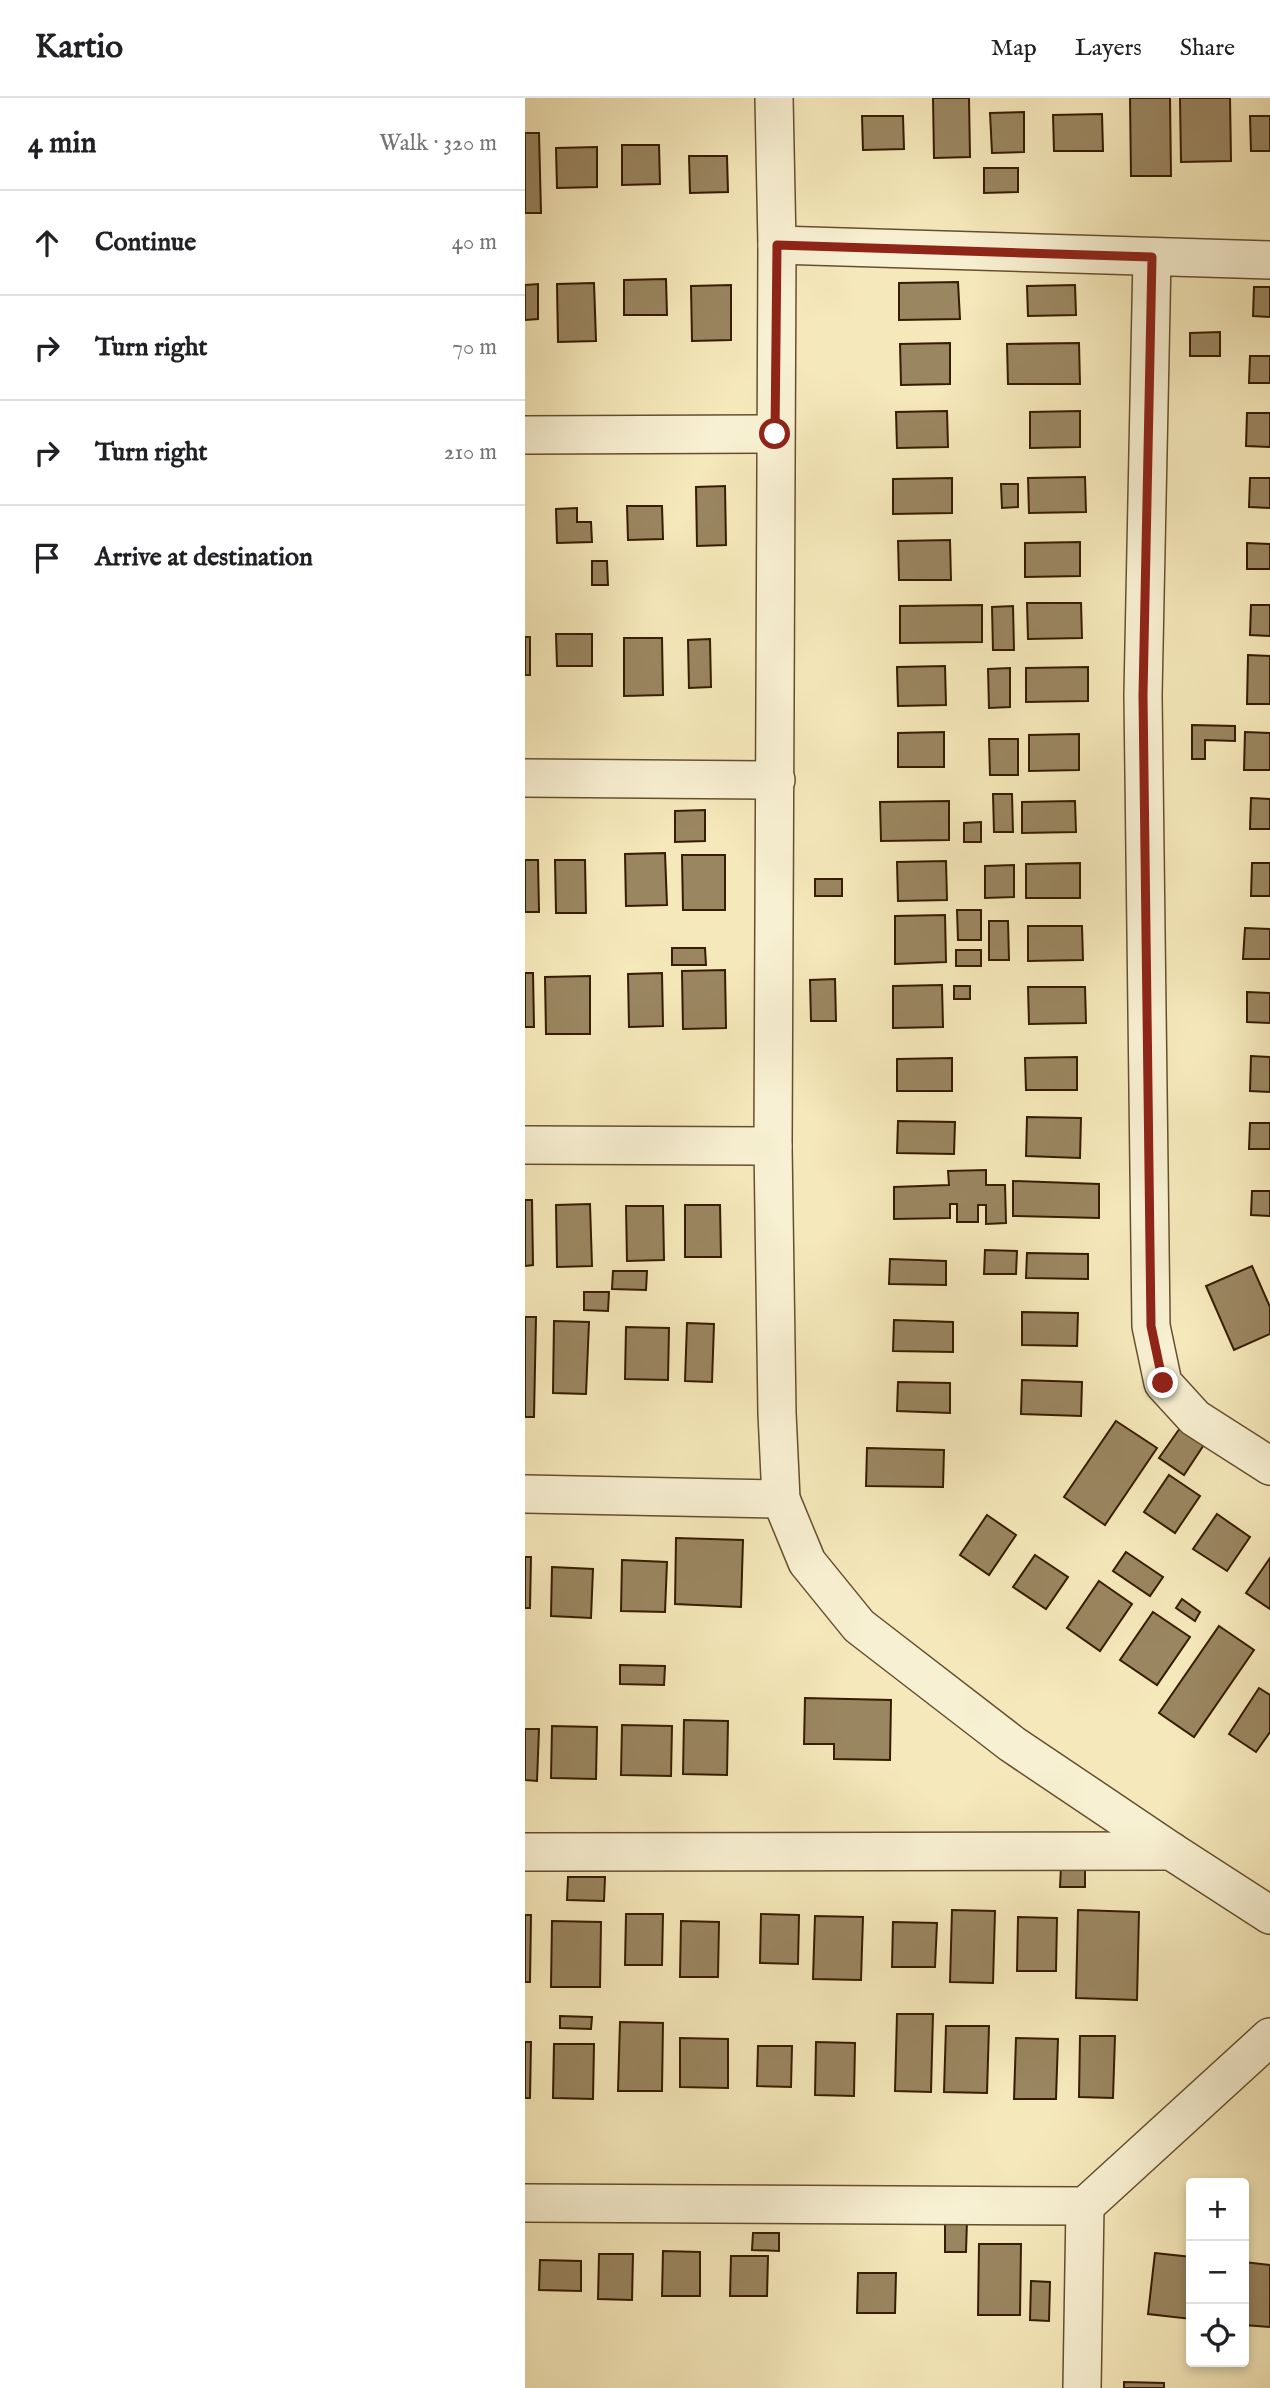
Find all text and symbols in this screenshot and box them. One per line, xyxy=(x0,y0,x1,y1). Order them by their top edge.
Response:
text: Kartio xyxy=(35,27,123,69)
text: Map xyxy=(991,33,1037,64)
text: Layers xyxy=(1075,33,1142,64)
text: Share xyxy=(1180,33,1235,64)
text: 4 min xyxy=(28,125,96,163)
text: Walk · 320 m xyxy=(379,129,497,158)
icon: ahead xyxy=(28,224,66,262)
text: Continue xyxy=(95,226,196,259)
text: 40 m xyxy=(452,228,497,257)
icon: right xyxy=(28,329,66,367)
text: Turn right xyxy=(95,331,208,364)
text: 70 m xyxy=(452,333,497,362)
route start xyxy=(759,418,790,449)
icon: right xyxy=(28,434,66,472)
text: Turn right xyxy=(95,436,208,469)
text: 210 m xyxy=(444,438,497,467)
icon: arrive xyxy=(28,539,66,577)
text: Arrive at destination xyxy=(95,541,313,574)
route end xyxy=(1147,1367,1178,1398)
map controls xyxy=(1186,2178,1249,2367)
button: + xyxy=(1186,2178,1249,2241)
button: − xyxy=(1186,2241,1249,2304)
button: locate xyxy=(1186,2304,1249,2367)

